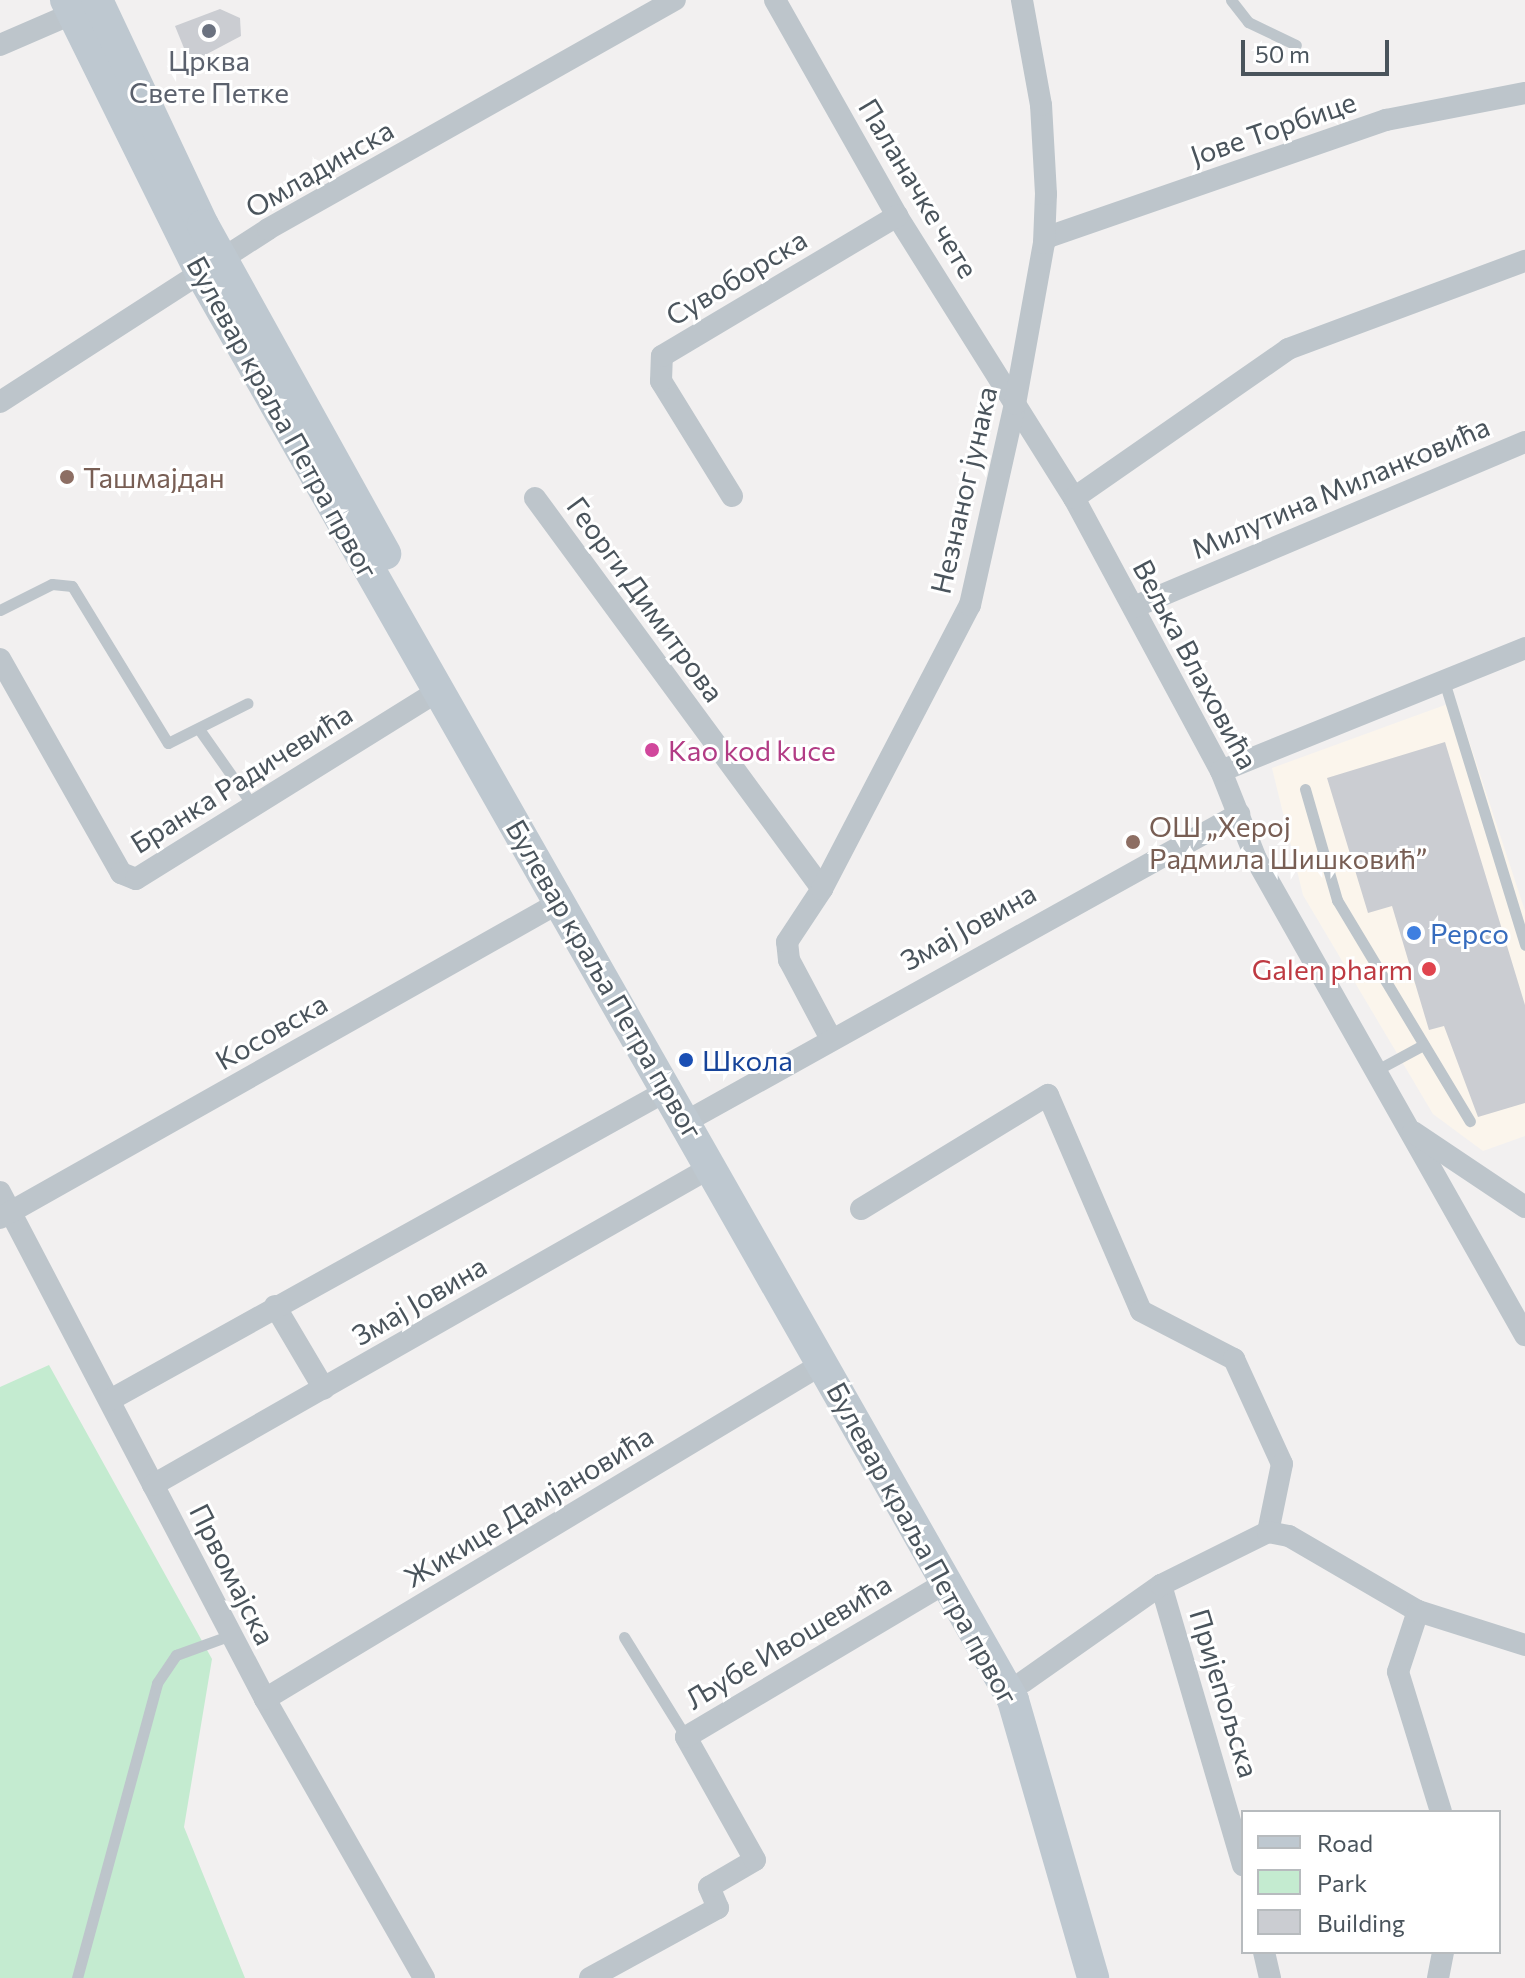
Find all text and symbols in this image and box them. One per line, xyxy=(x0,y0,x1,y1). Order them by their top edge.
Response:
marker: Црква Свете Петке xyxy=(200,22,218,40)
scale bar xyxy=(1245,24,1393,74)
text: 50 m xyxy=(1255,39,1310,68)
place label: Црква Свете Петке xyxy=(129,43,289,109)
street label: Јове Торбице xyxy=(1186,84,1360,172)
street label: Паланачке чете xyxy=(852,92,986,284)
street label: Омладинска xyxy=(239,112,399,224)
street label: Сувоборска xyxy=(660,222,812,332)
street label: Булевар краља Петра првог xyxy=(180,250,386,584)
street label: Незнаног јунака xyxy=(923,383,1003,597)
street label: Милутина Миланковића xyxy=(1186,409,1494,565)
place label: Ташмајдан xyxy=(83,460,225,494)
marker: Ташмајдан xyxy=(58,468,76,486)
street label: Георги Димитрова xyxy=(560,490,732,708)
street label: Вељка Влаховића xyxy=(1127,553,1265,775)
street label: Бранка Радичевића xyxy=(124,696,358,860)
place label: Kao kod kuce xyxy=(668,733,836,767)
marker: Kao kod kuce xyxy=(643,741,661,759)
place label: ОШ „Херој Радмила Шишковић” xyxy=(1149,809,1427,875)
street label: Булевар краља Петра првог xyxy=(500,813,710,1145)
marker: ОШ „Херој Радмила Шишковић” xyxy=(1124,833,1142,851)
street label: Змај Јовина xyxy=(895,875,1041,977)
place label: Pepco xyxy=(1430,916,1509,950)
marker: Pepco xyxy=(1405,924,1423,942)
place label: Galen pharm xyxy=(1252,952,1413,986)
marker: Galen pharm xyxy=(1420,960,1438,978)
street label: Косовска xyxy=(209,986,333,1076)
place label: Школа xyxy=(702,1043,793,1077)
marker: Школа xyxy=(677,1051,695,1069)
street label: Змај Јовина xyxy=(346,1248,492,1352)
street label: Булевар краља Петра првог xyxy=(820,1376,1026,1710)
street label: Жикице Дамјановића xyxy=(397,1418,659,1594)
street label: Првомајска xyxy=(183,1498,283,1650)
street label: Љубе Ивошевића xyxy=(679,1566,897,1716)
street label: Пријепољска xyxy=(1183,1605,1267,1781)
legend xyxy=(1241,1810,1501,1954)
text: Road xyxy=(1317,1828,1373,1857)
text: Park xyxy=(1317,1868,1367,1897)
text: Building xyxy=(1317,1908,1405,1937)

